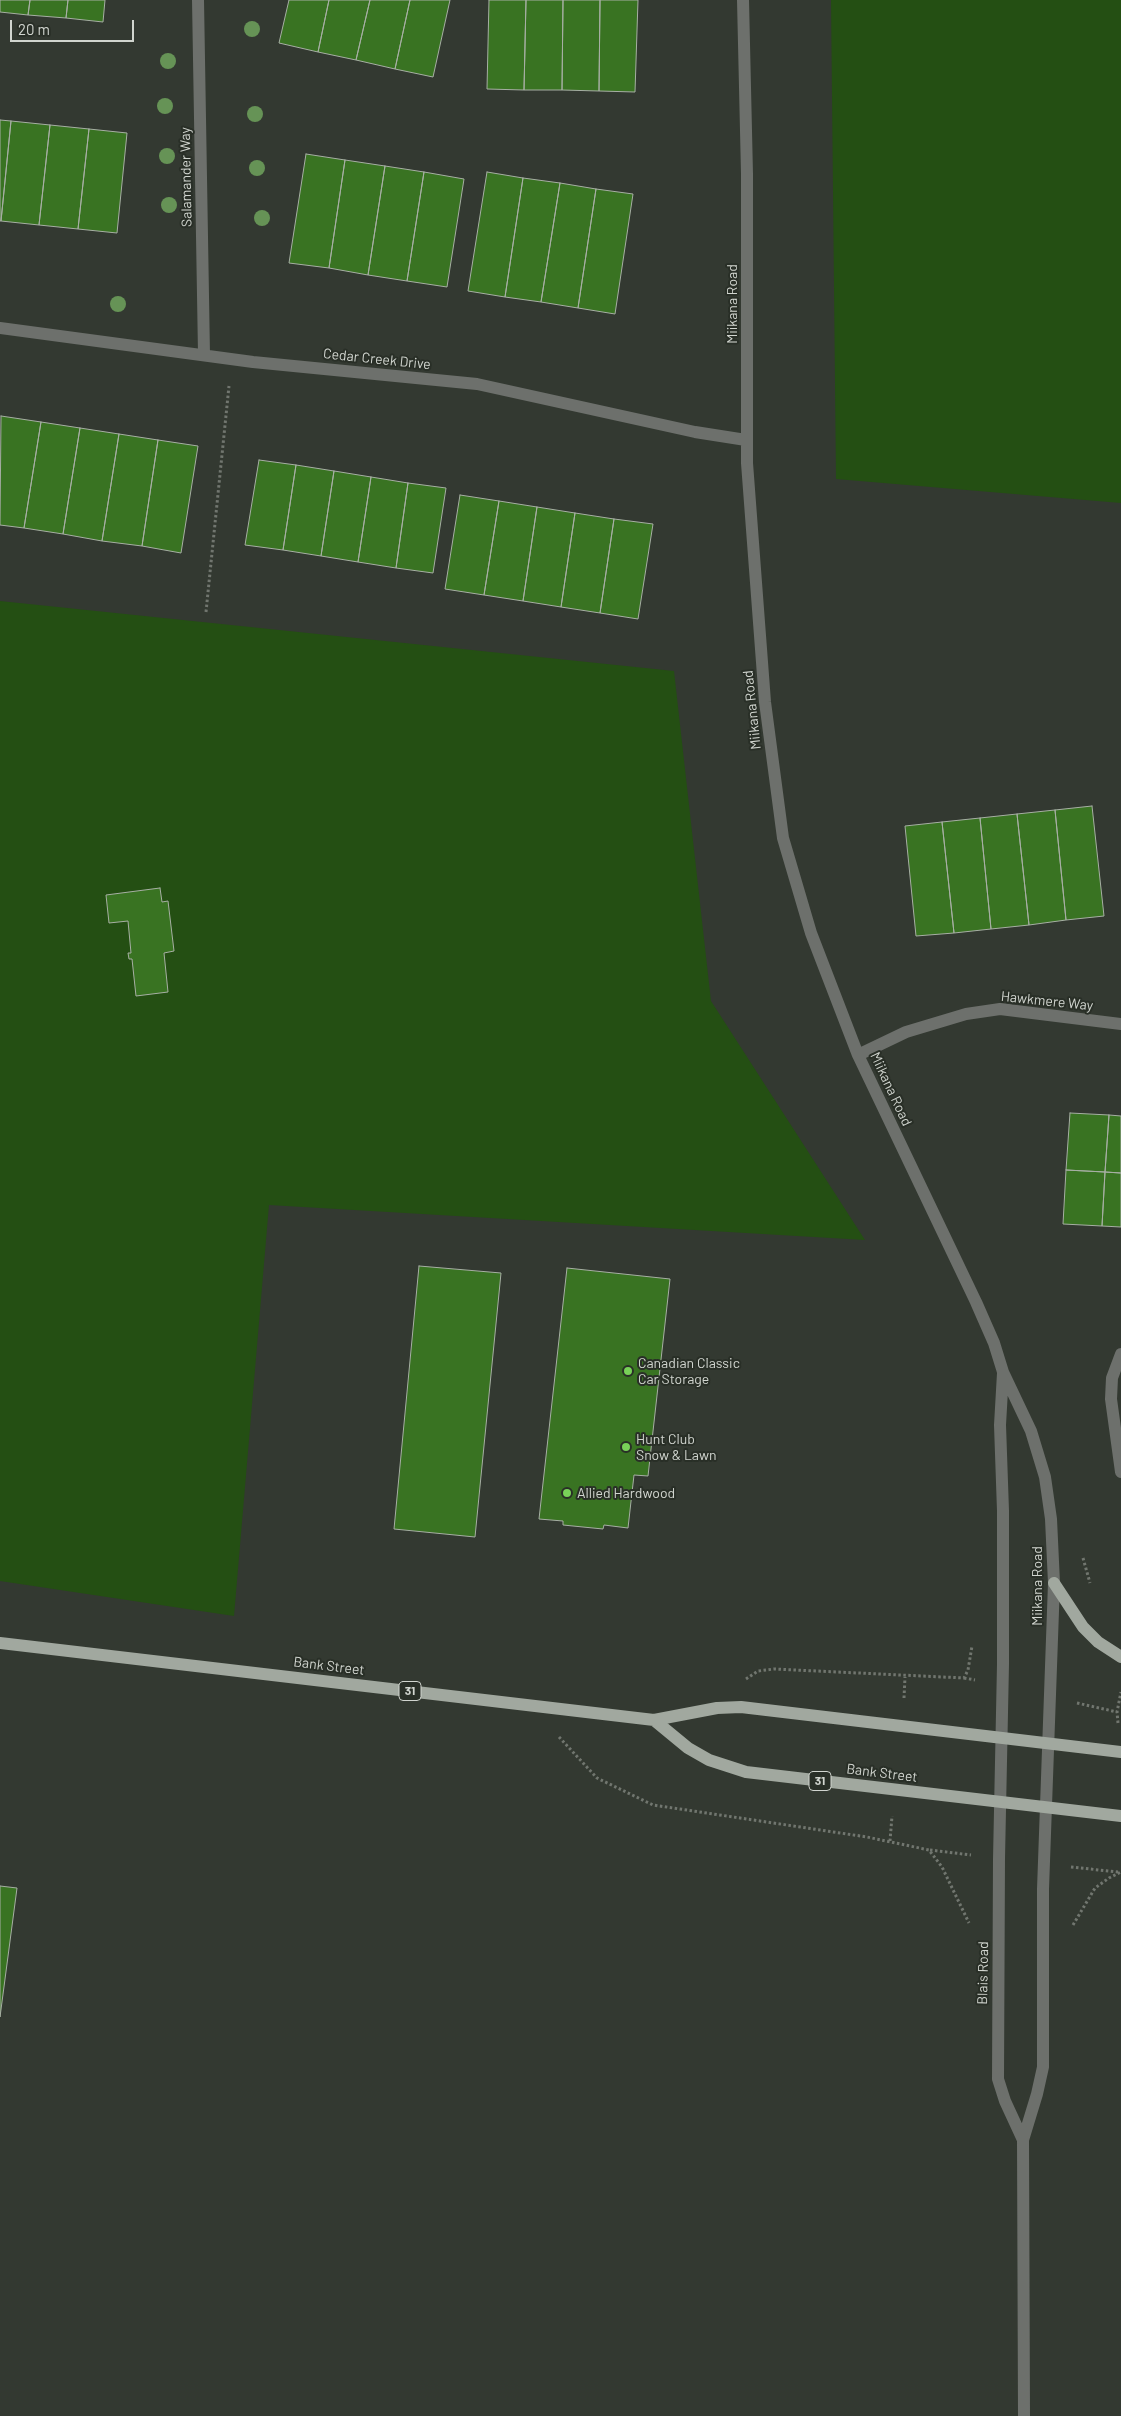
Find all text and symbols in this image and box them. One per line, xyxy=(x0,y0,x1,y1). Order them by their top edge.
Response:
scale bar xyxy=(12,10,136,42)
text: 20 m xyxy=(18,20,50,38)
street label: Salamander Way xyxy=(177,127,195,227)
street label: Miikana Road xyxy=(724,264,740,344)
street label: Cedar Creek Drive xyxy=(322,345,432,373)
street label: Miikana Road xyxy=(739,670,765,750)
street label: Hawkmere Way xyxy=(1000,988,1094,1014)
street label: Miikana Road xyxy=(867,1049,915,1129)
place label: Canadian Classic Car Storage xyxy=(638,1355,740,1388)
marker: Canadian Classic Car Storage xyxy=(622,1365,634,1377)
place label: Hunt Club Snow & Lawn xyxy=(636,1431,717,1464)
marker: Hunt Club Snow & Lawn xyxy=(620,1441,632,1453)
place label: Allied Hardwood xyxy=(577,1485,675,1501)
marker: Allied Hardwood xyxy=(561,1487,573,1499)
street label: Miikana Road xyxy=(1029,1546,1045,1626)
street label: Bank Street xyxy=(293,1653,365,1679)
road number: 31 xyxy=(399,1682,421,1700)
street label: Bank Street xyxy=(846,1760,918,1786)
road number: 31 xyxy=(809,1772,831,1790)
street label: Blais Road xyxy=(974,1941,992,2005)

